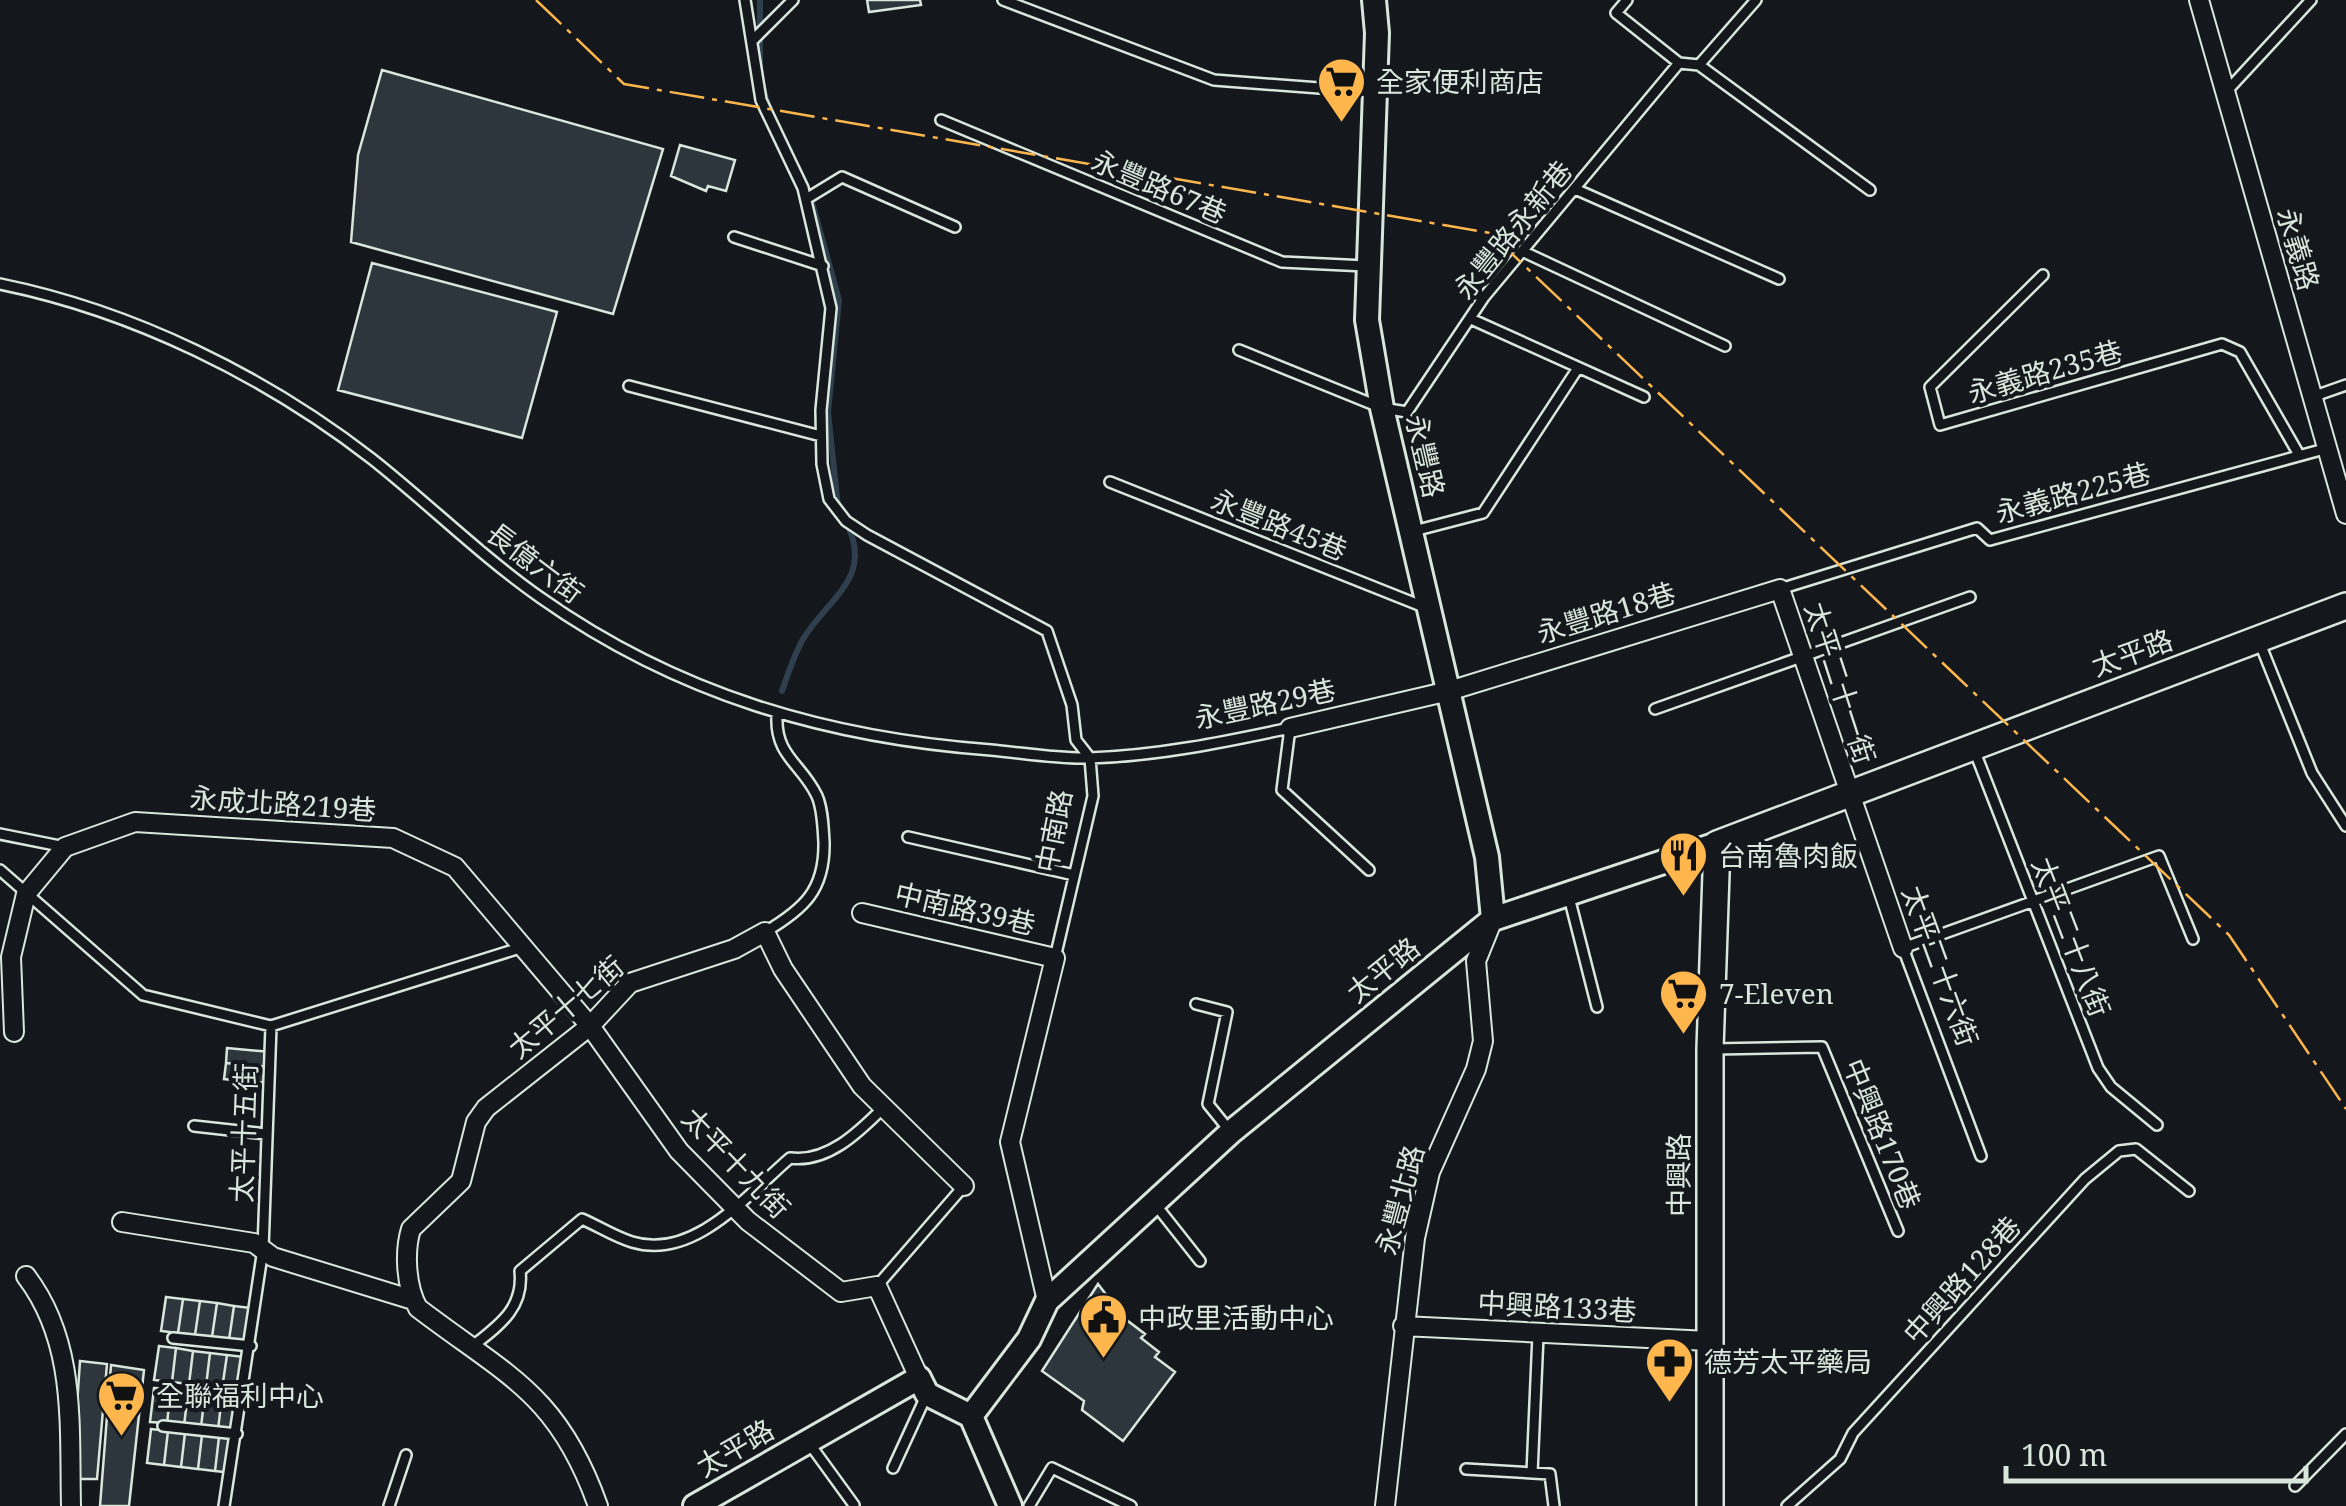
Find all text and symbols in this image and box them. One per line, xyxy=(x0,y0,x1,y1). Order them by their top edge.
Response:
supermarket icon: 全家便利商店 xyxy=(1315,56,1367,124)
place label: 全家便利商店 xyxy=(1376,62,1544,100)
street label: 永豐路67巷 xyxy=(1086,141,1233,232)
street label: 永豐路永新巷 xyxy=(1445,152,1580,307)
street label: 永義路 xyxy=(2269,203,2329,294)
street label: 永義路235巷 xyxy=(1963,331,2126,411)
street label: 永豐路 xyxy=(1398,411,1454,501)
street label: 永義路225巷 xyxy=(1991,453,2154,531)
street label: 永豐路45巷 xyxy=(1206,480,1353,569)
street label: 長億六街 xyxy=(479,513,592,611)
street label: 永豐路18巷 xyxy=(1532,573,1680,651)
street label: 太平二十一街 xyxy=(1797,597,1885,768)
street label: 太平路 xyxy=(2086,620,2178,684)
street label: 永豐路29巷 xyxy=(1191,670,1339,737)
street label: 永成北路219巷 xyxy=(188,778,378,828)
street label: 中南路 xyxy=(1026,786,1080,876)
restaurant icon: 台南魯肉飯 xyxy=(1657,830,1709,898)
place label: 台南魯肉飯 xyxy=(1718,836,1858,874)
street label: 太平二十八街 xyxy=(2024,851,2120,1022)
street label: 中南路39巷 xyxy=(891,873,1039,943)
street label: 太平二十六街 xyxy=(1894,880,1988,1051)
street label: 太平路 xyxy=(1338,928,1427,1010)
street label: 太平十七街 xyxy=(500,947,631,1066)
supermarket icon: 7-Eleven xyxy=(1658,968,1710,1036)
place label: 7-Eleven xyxy=(1719,974,1834,1012)
street label: 中興路170巷 xyxy=(1836,1053,1930,1214)
street label: 太平十五街 xyxy=(222,1062,264,1204)
street label: 太平十九街 xyxy=(674,1099,799,1226)
street label: 中興路 xyxy=(1659,1133,1697,1217)
street label: 永豐北路 xyxy=(1366,1141,1432,1259)
street label: 中興路128巷 xyxy=(1894,1208,2029,1351)
street label: 中興路133巷 xyxy=(1477,1283,1637,1329)
public building icon: 中政里活動中心 xyxy=(1077,1292,1129,1360)
place label: 中政里活動中心 xyxy=(1138,1298,1334,1336)
pharmacy icon: 德芳太平藥局 xyxy=(1643,1336,1695,1404)
place label: 德芳太平藥局 xyxy=(1704,1342,1872,1380)
supermarket icon: 全聯福利中心 xyxy=(95,1370,147,1438)
place label: 全聯福利中心 xyxy=(156,1376,324,1414)
street label: 太平路 xyxy=(689,1410,780,1485)
scale bar xyxy=(2006,1421,2306,1483)
text: 100 m xyxy=(2021,1434,2107,1475)

